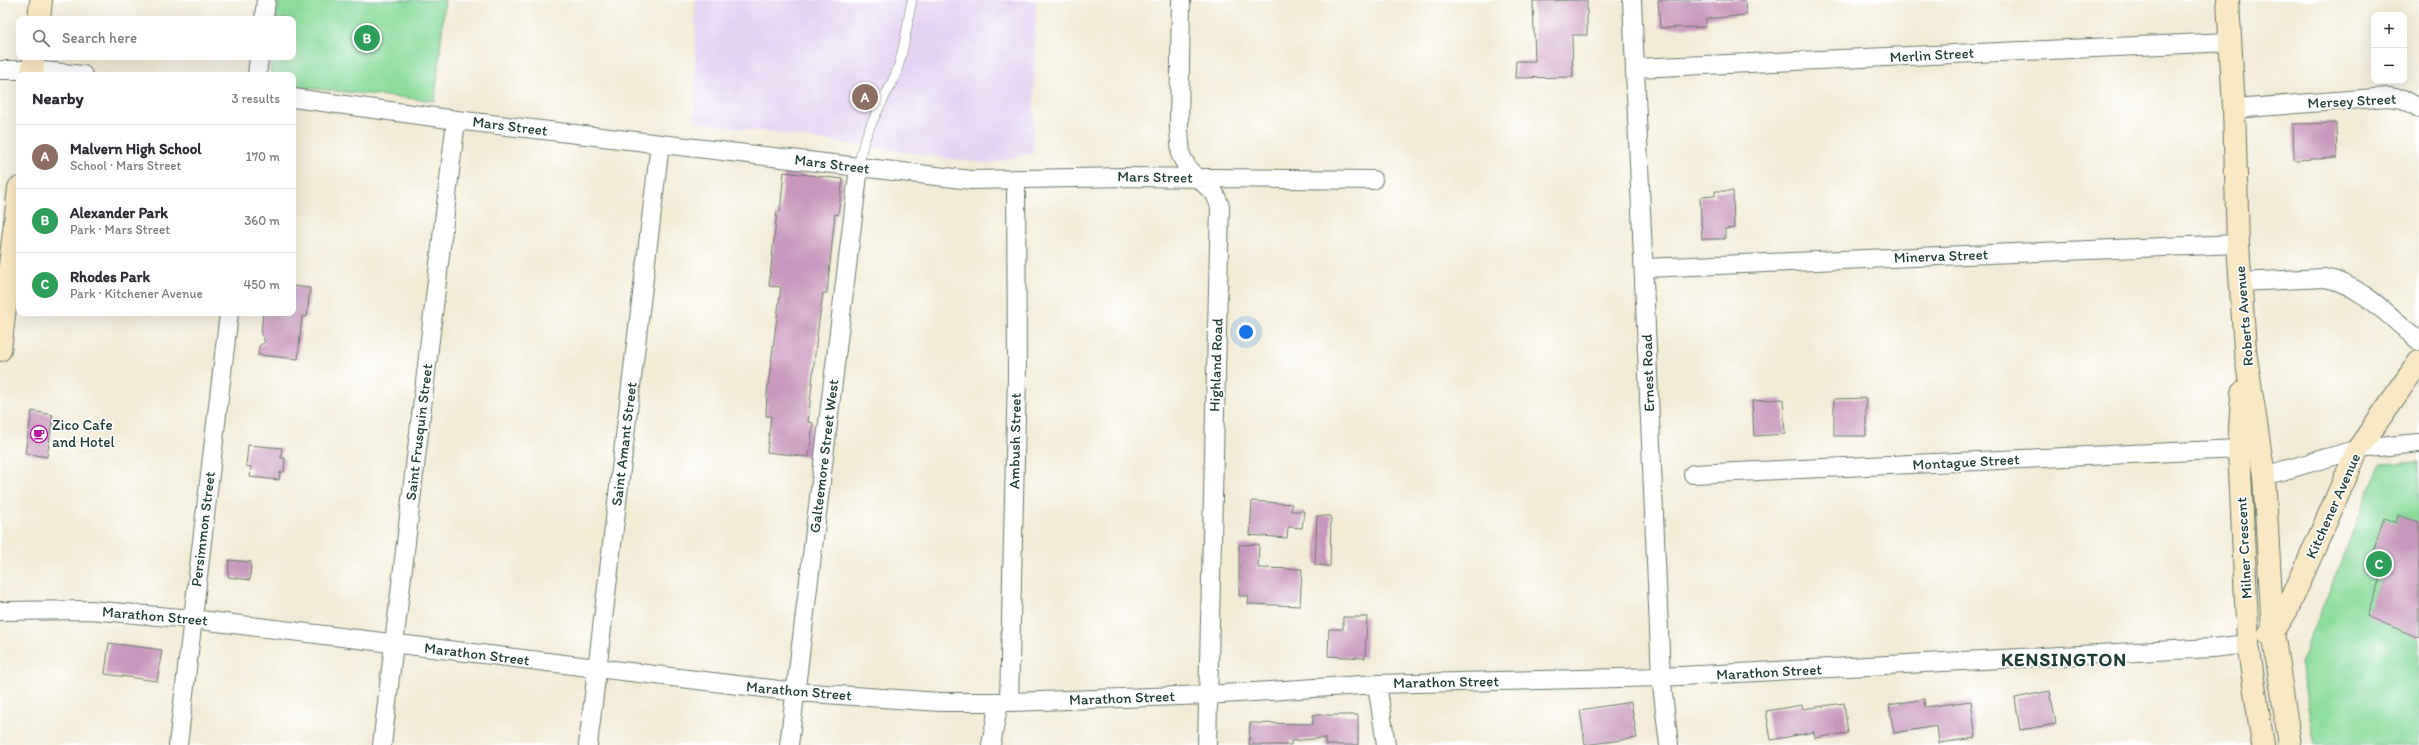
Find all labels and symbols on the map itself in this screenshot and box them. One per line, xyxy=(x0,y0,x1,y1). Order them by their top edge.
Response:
pin: B xyxy=(354,23,380,53)
street label: Merlin Street xyxy=(1889,44,1975,66)
pin: A xyxy=(852,82,878,112)
street label: Mersey Street xyxy=(2307,90,2397,112)
street label: Mars Street xyxy=(471,112,549,140)
street label: Mars Street xyxy=(793,150,871,178)
street label: Mars Street xyxy=(1117,167,1193,187)
street label: Minerva Street xyxy=(1893,245,1989,267)
street label: Roberts Avenue xyxy=(2231,265,2257,367)
street label: Highland Road xyxy=(1205,318,1227,412)
your location xyxy=(1236,322,1256,342)
street label: Ernest Road xyxy=(1638,334,1658,412)
street label: Saint Frusquin Street xyxy=(402,362,436,501)
street label: Galteemore Street West xyxy=(806,378,842,534)
street label: Saint Amant Street xyxy=(607,381,641,507)
street label: Ambush Street xyxy=(1005,392,1025,489)
place label: Zico Cafe and Hotel xyxy=(52,416,116,451)
cafe icon: Zico Cafe and Hotel xyxy=(29,424,49,444)
street label: Montague Street xyxy=(1912,450,2020,474)
street label: Kitchener Avenue xyxy=(2302,451,2364,561)
street label: Persimmon Street xyxy=(187,470,219,588)
street label: Milner Crescent xyxy=(2232,496,2256,599)
pin: C xyxy=(2366,549,2392,579)
street label: Marathon Street xyxy=(101,602,209,630)
street label: Marathon Street xyxy=(423,639,531,669)
district label: KENSINGTON xyxy=(2001,648,2127,671)
street label: Marathon Street xyxy=(1716,660,1823,684)
street label: Marathon Street xyxy=(1393,672,1499,692)
street label: Marathon Street xyxy=(745,677,853,705)
street label: Marathon Street xyxy=(1069,687,1176,709)

